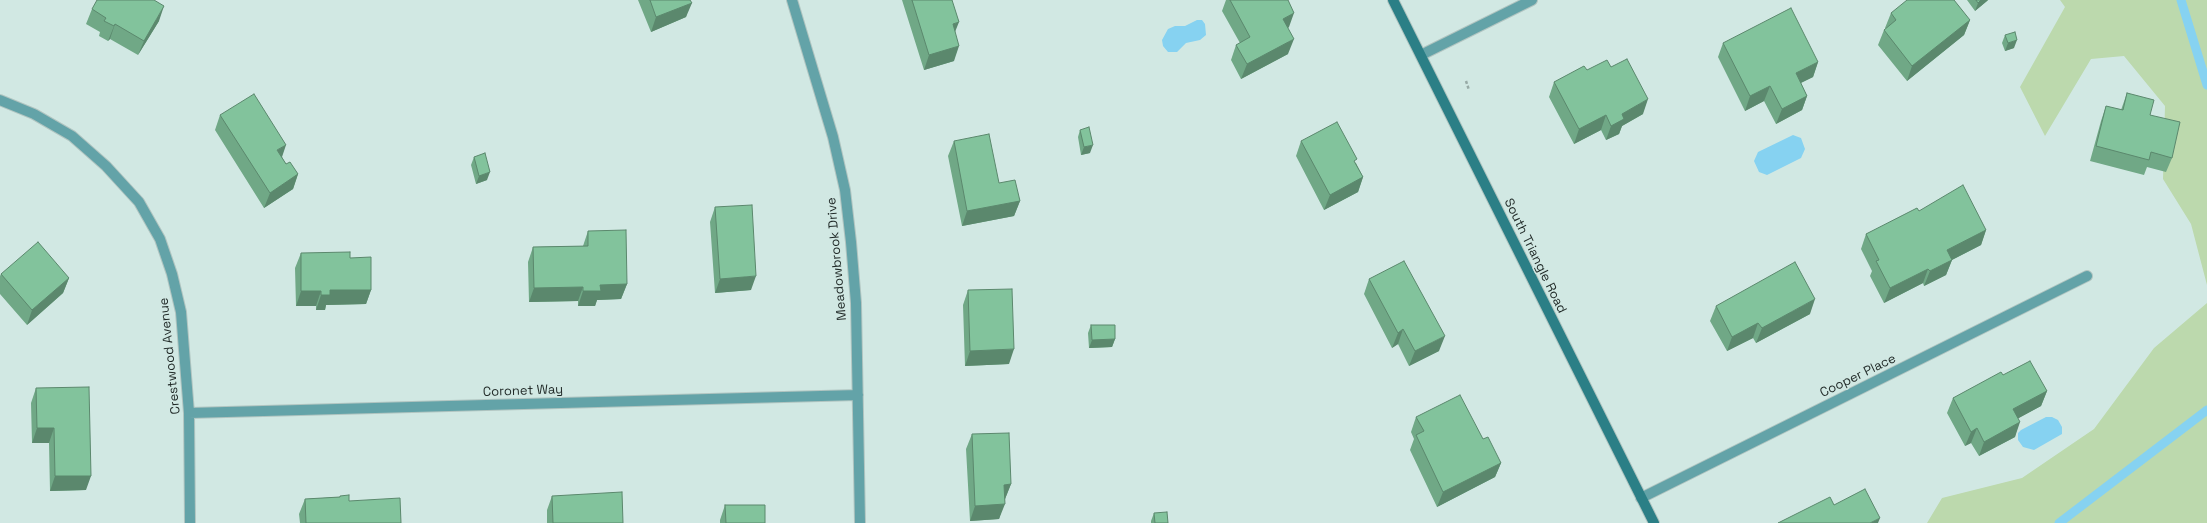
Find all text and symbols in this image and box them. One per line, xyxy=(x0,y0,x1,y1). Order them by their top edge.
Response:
street label: South Triangle Road xyxy=(1500,196,1570,316)
street label: Meadowbrook Drive xyxy=(824,197,850,321)
street label: Crestwood Avenue xyxy=(156,297,184,415)
street label: Cooper Place xyxy=(1818,351,1898,401)
street label: Coronet Way xyxy=(483,382,563,400)

